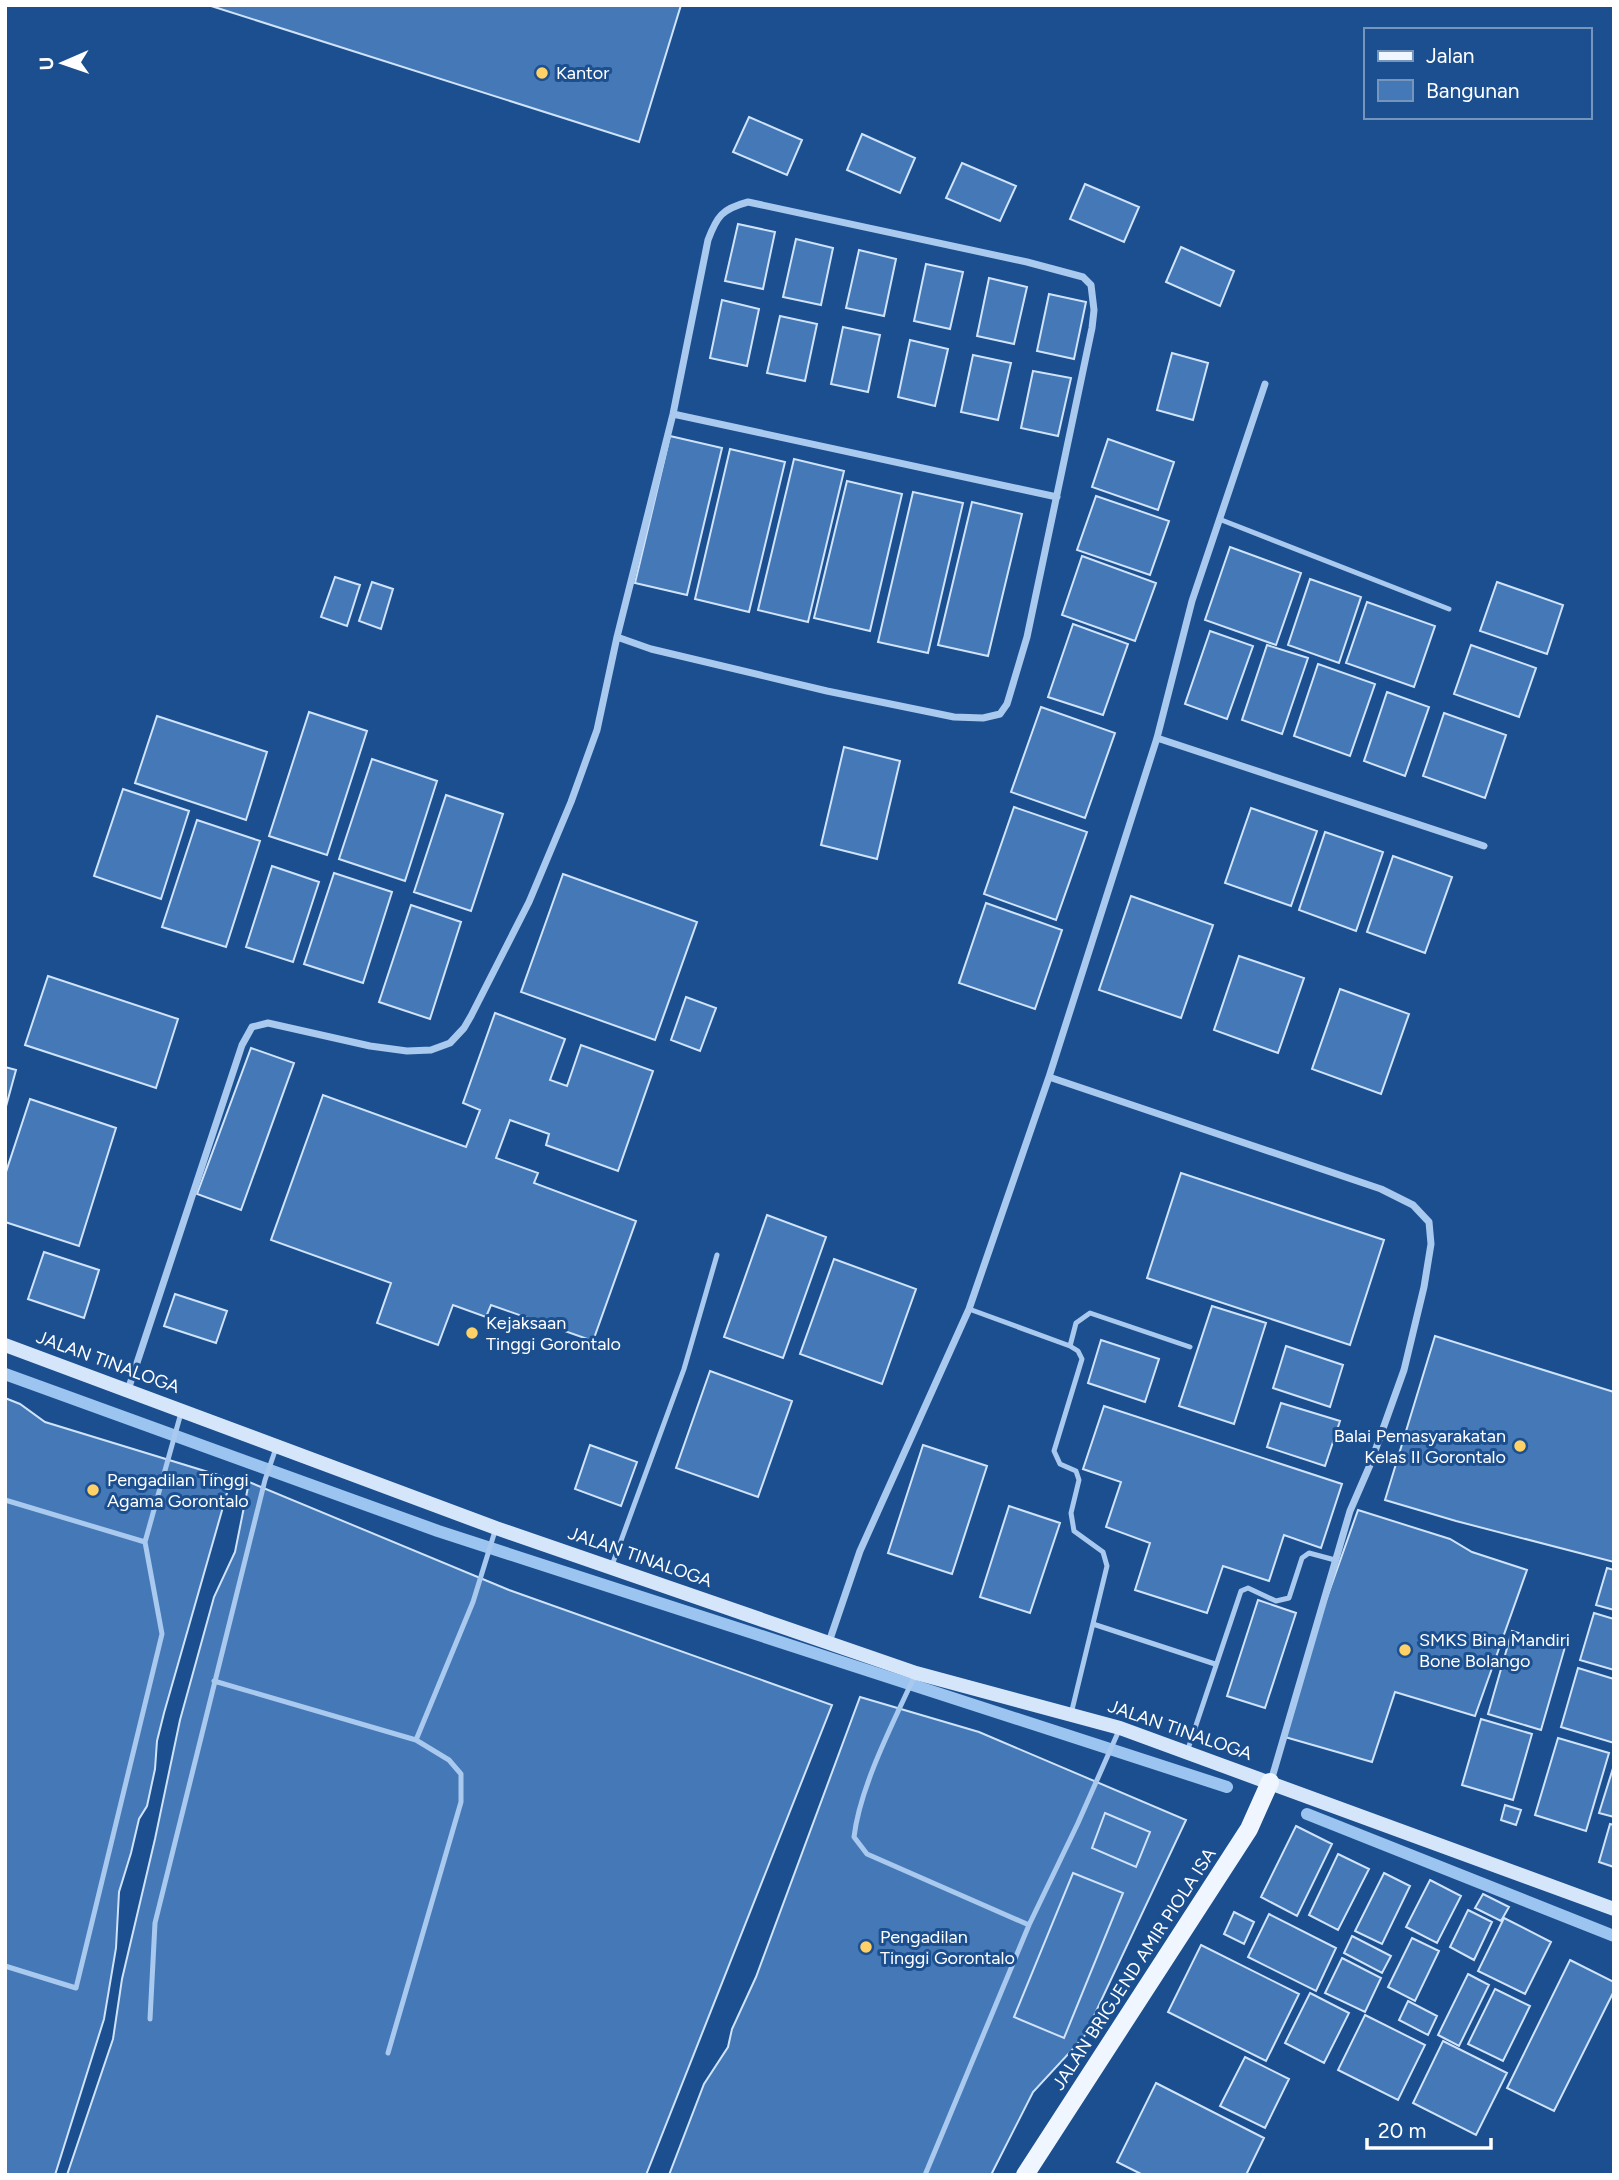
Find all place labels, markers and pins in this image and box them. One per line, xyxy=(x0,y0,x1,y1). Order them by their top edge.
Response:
place label: Kantor xyxy=(556,62,609,84)
marker: Kantor xyxy=(534,65,550,81)
place label: Kejaksaan Tinggi Gorontalo xyxy=(486,1312,621,1355)
marker: Kejaksaan Tinggi Gorontalo xyxy=(464,1325,480,1341)
place label: Balai Pemasyarakatan Kelas II Gorontalo xyxy=(1334,1425,1506,1468)
marker: Balai Pemasyarakatan Kelas II Gorontalo xyxy=(1512,1438,1528,1454)
place label: Pengadilan Tinggi Agama Gorontalo xyxy=(107,1469,249,1512)
marker: Pengadilan Tinggi Agama Gorontalo xyxy=(85,1482,101,1498)
place label: SMKS Bina Mandiri Bone Bolango xyxy=(1419,1629,1570,1672)
marker: SMKS Bina Mandiri Bone Bolango xyxy=(1397,1642,1413,1658)
place label: Pengadilan Tinggi Gorontalo xyxy=(880,1926,1015,1969)
marker: Pengadilan Tinggi Gorontalo xyxy=(858,1939,874,1955)

